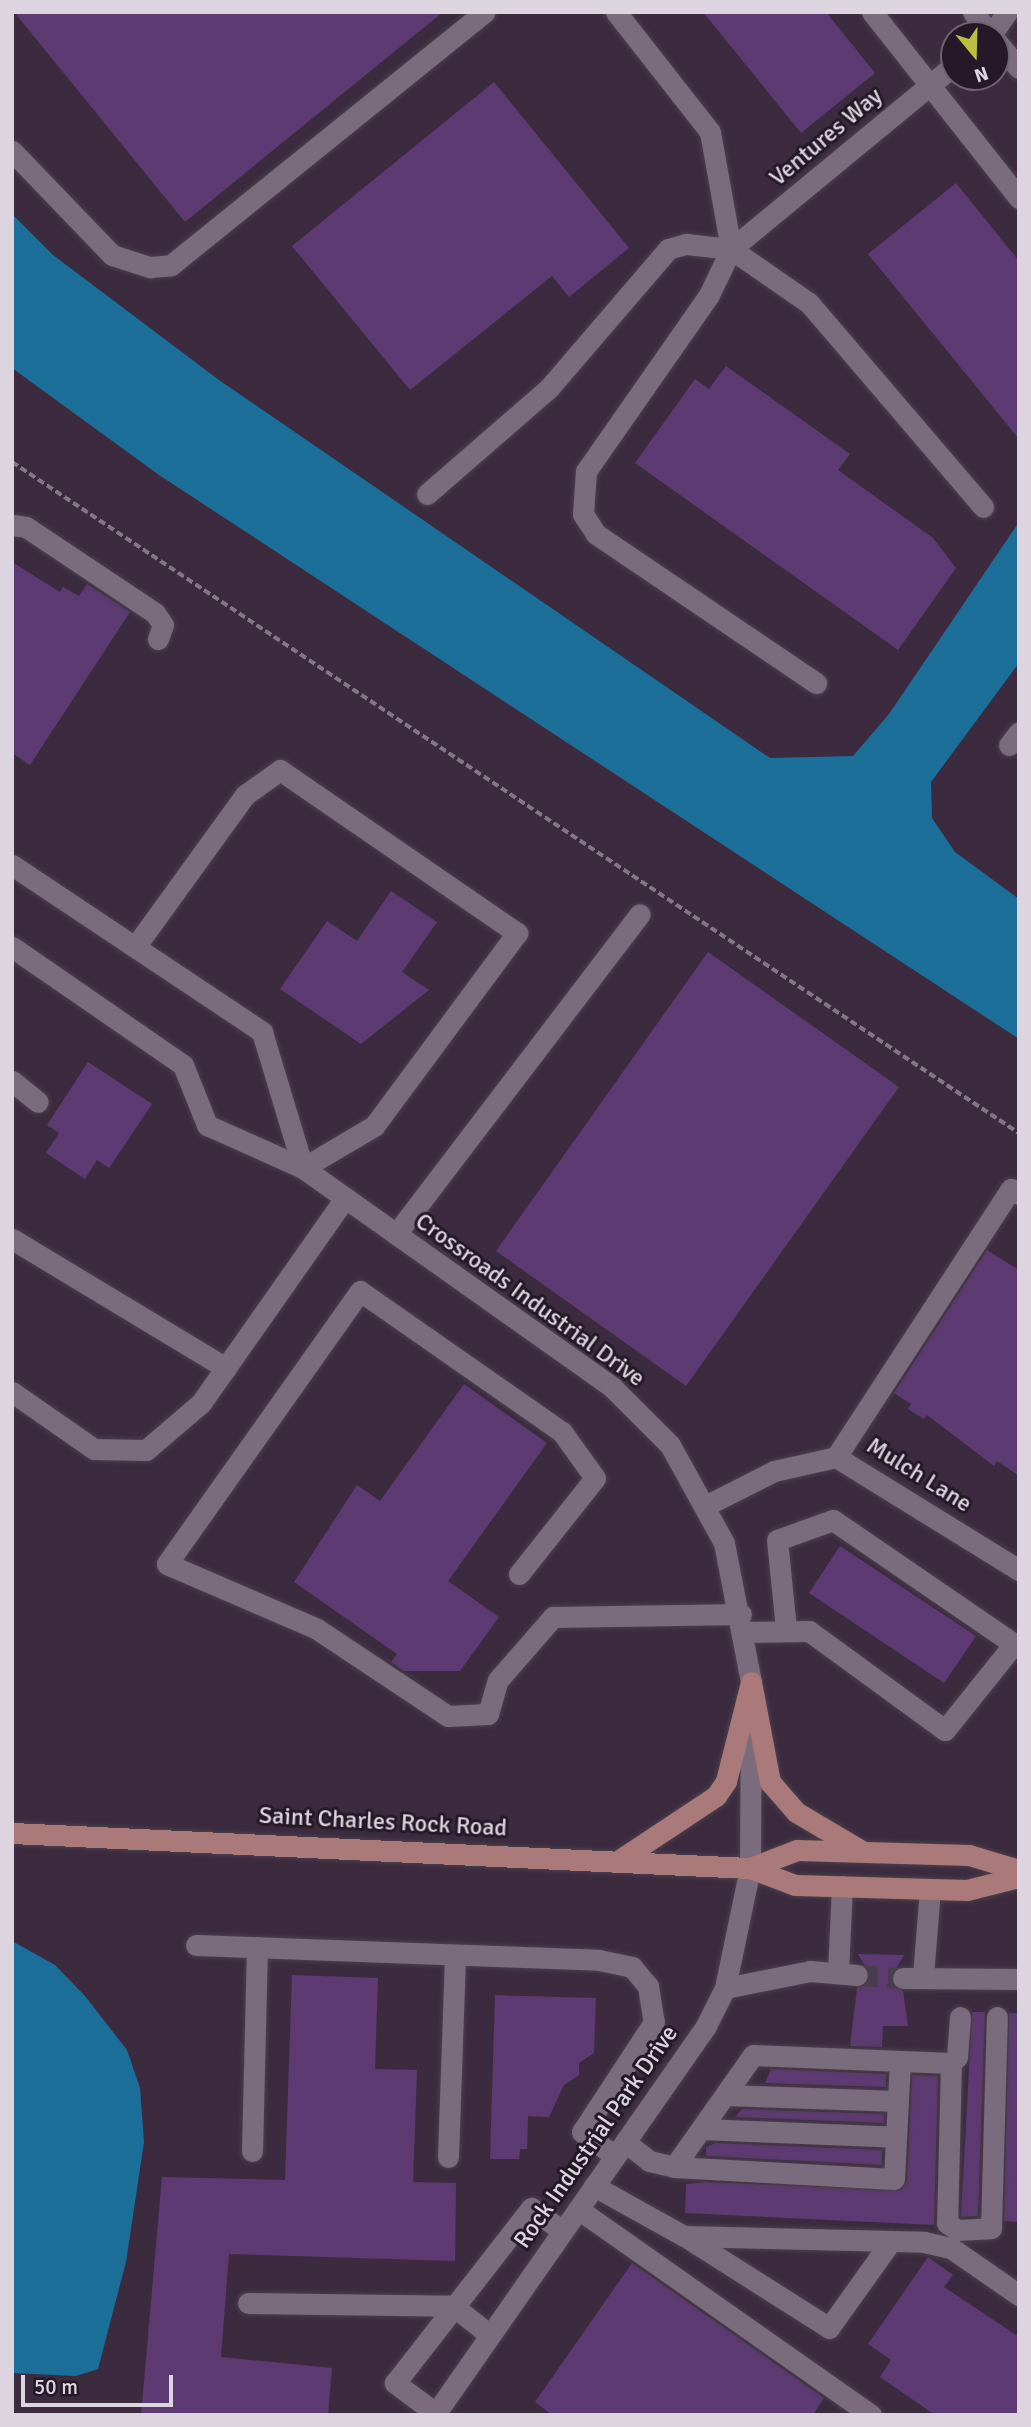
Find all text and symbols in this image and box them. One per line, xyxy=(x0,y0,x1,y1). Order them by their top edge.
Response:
north arrow xyxy=(940,21,1010,91)
text: N xyxy=(971,60,991,87)
street label: Ventures Way xyxy=(764,82,888,192)
street label: Crossroads Industrial Drive xyxy=(410,1207,650,1393)
street label: Mulch Lane xyxy=(861,1431,977,1519)
street label: Saint Charles Rock Road xyxy=(258,1801,508,1843)
street label: Rock Industrial Park Drive xyxy=(508,2020,684,2254)
scale bar xyxy=(24,2360,177,2404)
text: 50 m xyxy=(34,2374,78,2400)

